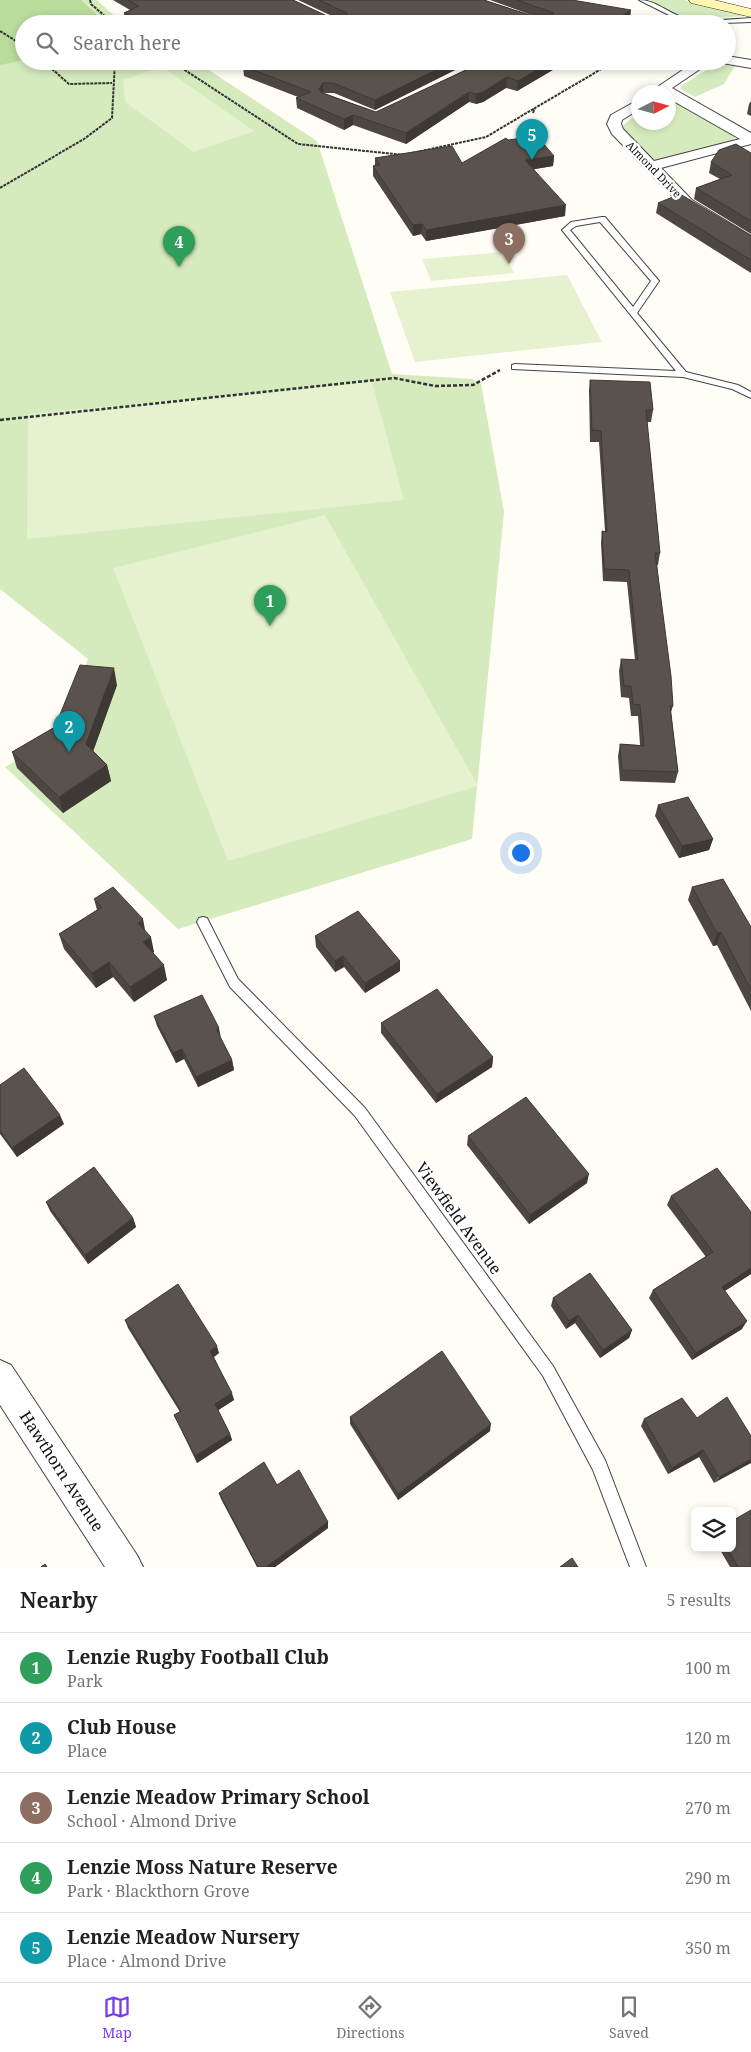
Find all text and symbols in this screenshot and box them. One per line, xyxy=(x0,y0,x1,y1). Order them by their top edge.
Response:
search box xyxy=(15,15,736,70)
icon: search xyxy=(33,29,61,57)
text: Search here xyxy=(73,30,181,56)
north arrow xyxy=(631,85,676,130)
pin: 5 xyxy=(516,119,548,160)
street label: Almond Drive xyxy=(623,137,685,201)
pin: 3 xyxy=(493,223,525,264)
pin: 4 xyxy=(163,226,195,267)
pin: 1 xyxy=(254,585,286,626)
pin: 2 xyxy=(53,711,85,752)
your location xyxy=(508,840,534,866)
street label: Viewfield Avenue xyxy=(411,1158,507,1278)
street label: Hawthorn Avenue xyxy=(15,1406,109,1536)
map controls xyxy=(691,1507,736,1552)
button: layers xyxy=(691,1507,736,1552)
text: Nearby xyxy=(20,1586,98,1614)
text: 5 results xyxy=(667,1589,731,1611)
text: Lenzie Rugby Football Club xyxy=(67,1644,329,1670)
text: 1 xyxy=(31,1657,41,1679)
text: 100 m xyxy=(685,1657,731,1679)
text: Park xyxy=(67,1670,103,1692)
text: Club House xyxy=(67,1714,176,1740)
text: 2 xyxy=(31,1727,41,1749)
text: 120 m xyxy=(685,1727,731,1749)
text: Place xyxy=(67,1740,107,1762)
text: Lenzie Meadow Primary School xyxy=(67,1784,370,1810)
text: 3 xyxy=(31,1797,41,1819)
text: 270 m xyxy=(685,1797,731,1819)
text: School · Almond Drive xyxy=(67,1810,237,1832)
text: Lenzie Moss Nature Reserve xyxy=(67,1854,338,1880)
text: 4 xyxy=(31,1867,41,1889)
text: 290 m xyxy=(685,1867,731,1889)
text: Park · Blackthorn Grove xyxy=(67,1880,250,1902)
text: Lenzie Meadow Nursery xyxy=(67,1924,300,1950)
text: 5 xyxy=(31,1937,41,1959)
text: 350 m xyxy=(685,1937,731,1959)
text: Place · Almond Drive xyxy=(67,1950,226,1972)
tab: Map xyxy=(102,1993,132,2042)
tab: Directions xyxy=(336,1993,405,2042)
tab: Saved xyxy=(609,1993,649,2042)

